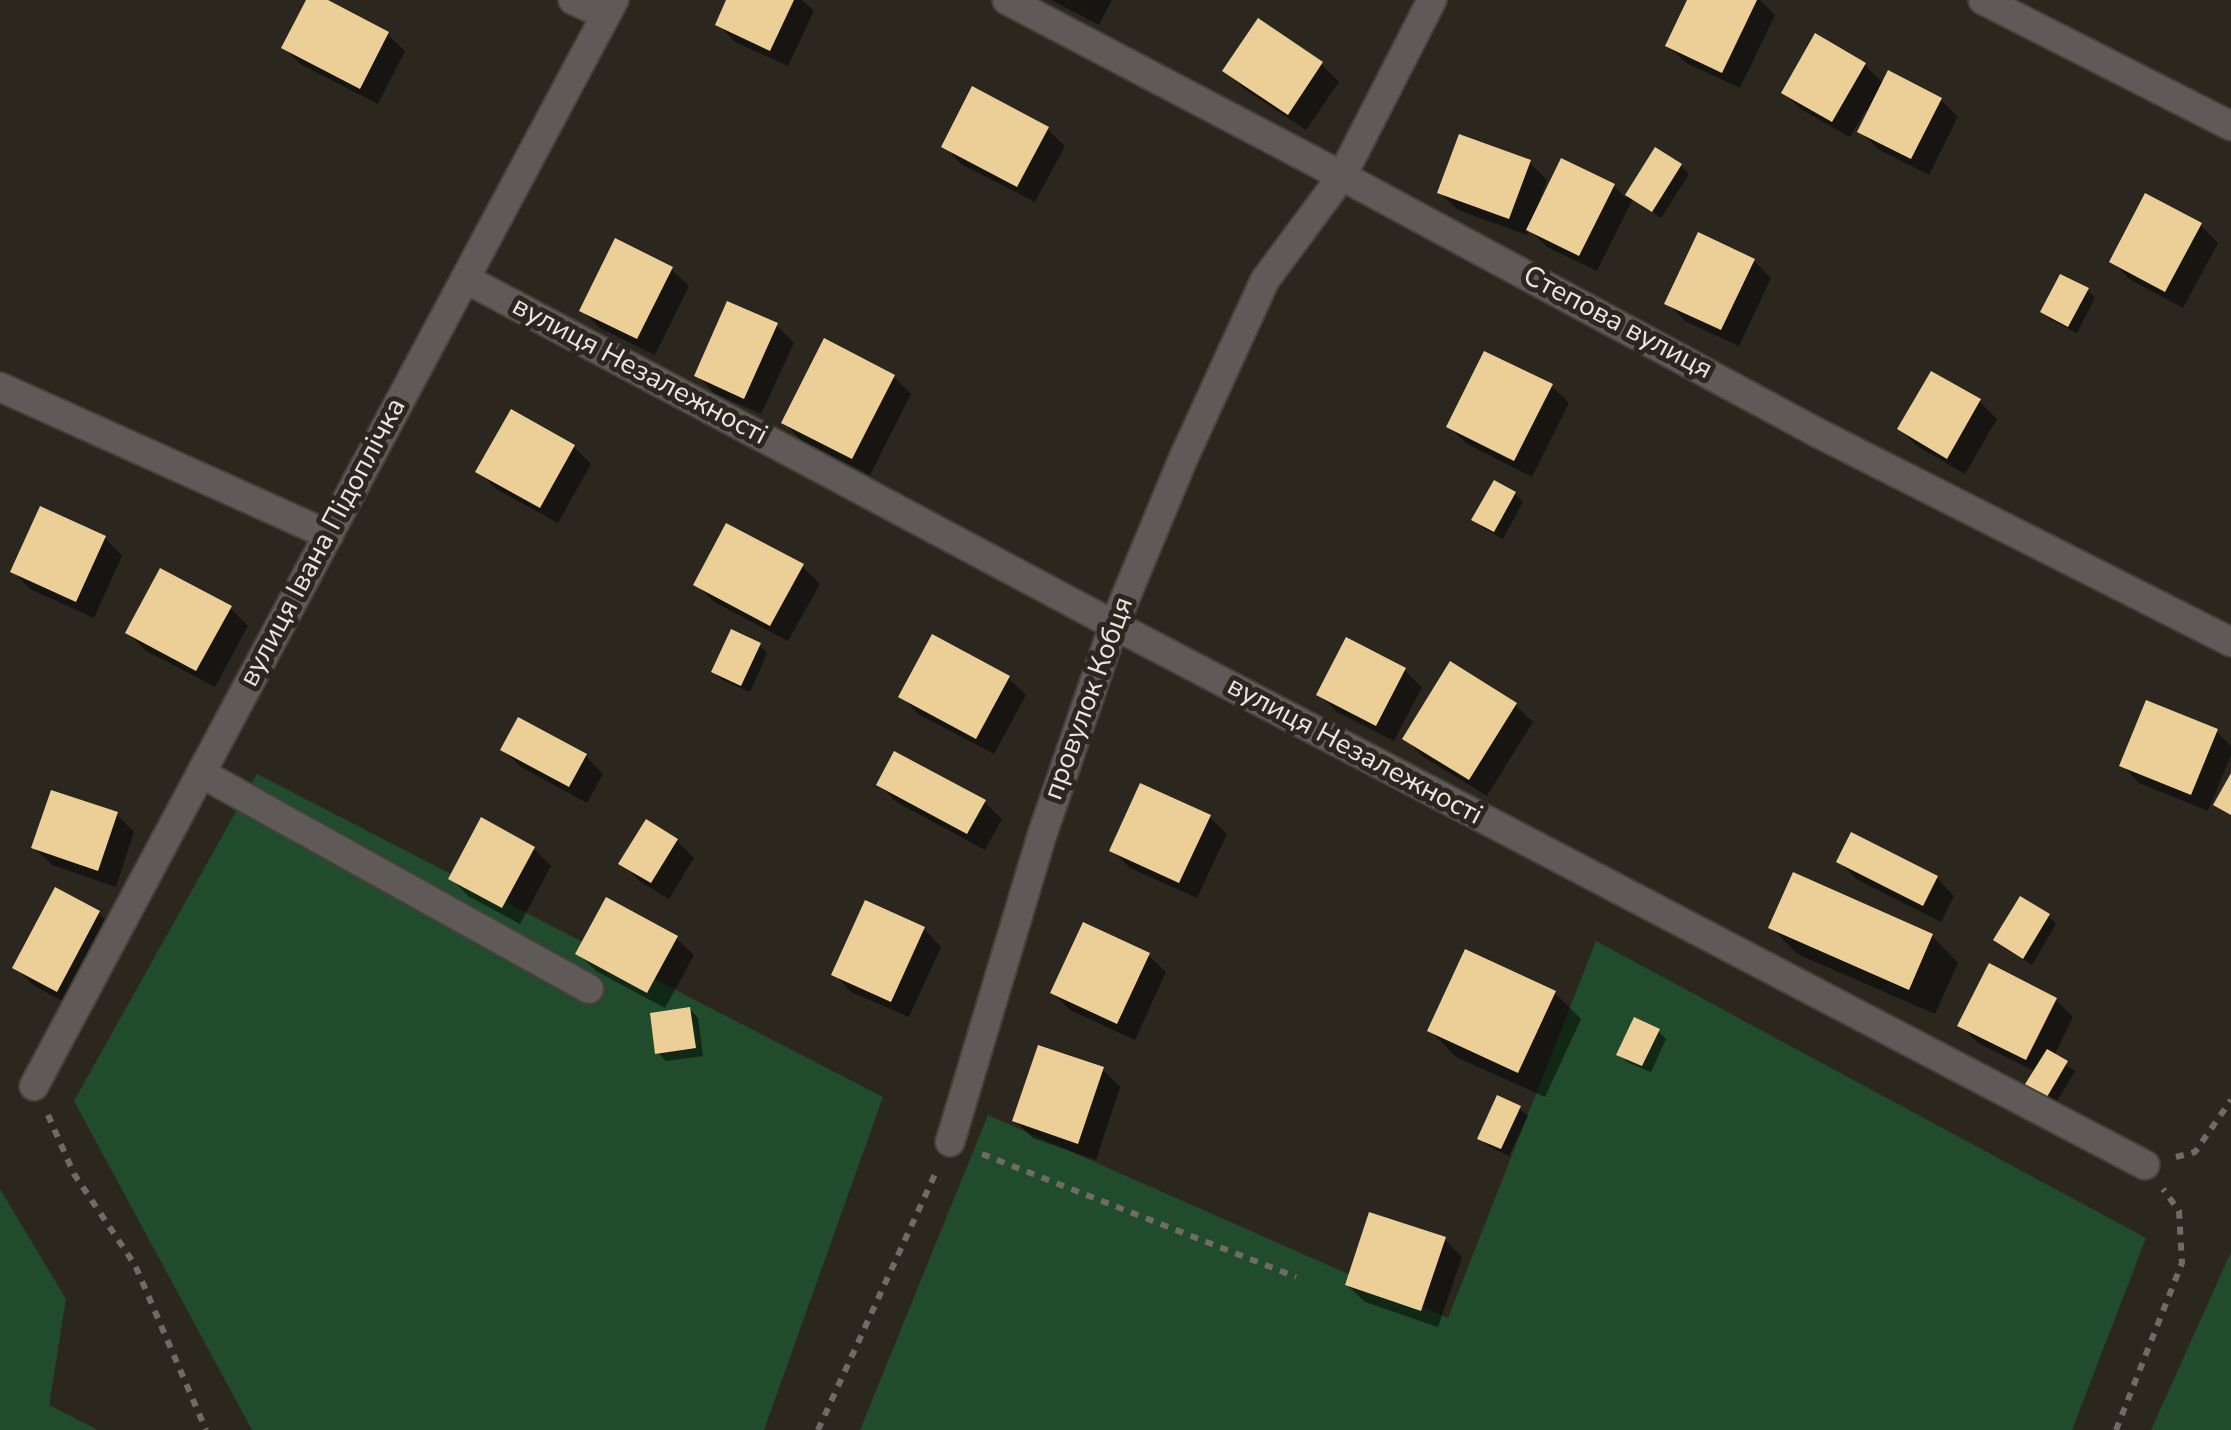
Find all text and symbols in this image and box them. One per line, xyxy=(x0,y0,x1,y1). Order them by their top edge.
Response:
street label: Степова вулиця xyxy=(1517,260,1717,388)
street label: вулиця Незалежності xyxy=(506,290,772,454)
street label: вулиця Івана Підоплічка xyxy=(234,393,414,693)
street label: провулок Кобця xyxy=(1038,593,1142,805)
street label: вулиця Незалежності xyxy=(1221,670,1487,834)

